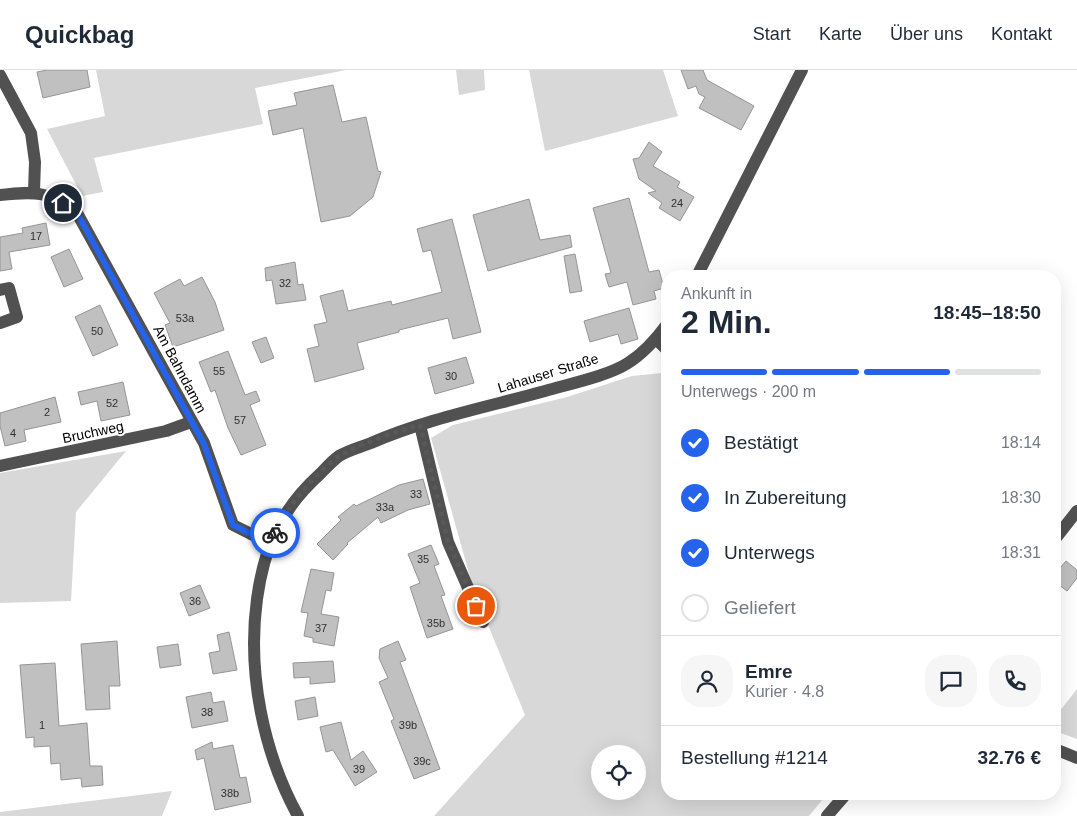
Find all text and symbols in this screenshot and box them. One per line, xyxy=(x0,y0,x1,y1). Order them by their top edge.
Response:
text: Quickbag xyxy=(25,21,134,48)
text: Start xyxy=(753,24,791,44)
text: Karte xyxy=(819,24,862,44)
text: Über uns xyxy=(890,24,963,44)
text: Kontakt xyxy=(991,24,1052,44)
pin xyxy=(42,182,84,224)
icon: home xyxy=(49,189,77,217)
house number: 24 xyxy=(671,197,683,209)
house number: 17 xyxy=(30,230,42,242)
house number: 32 xyxy=(279,277,291,289)
text: Ankunft in xyxy=(681,285,752,302)
text: 18:45–18:50 xyxy=(933,302,1041,323)
text: 2 Min. xyxy=(681,304,772,340)
house number: 53a xyxy=(176,312,195,324)
street label: Am Bahndamm xyxy=(150,323,210,415)
house number: 50 xyxy=(91,325,103,337)
street label: Lahauser Straße xyxy=(496,350,600,396)
house number: 55 xyxy=(213,365,225,377)
house number: 30 xyxy=(445,370,457,382)
text: Unterwegs · 200 m xyxy=(681,383,816,400)
house number: 52 xyxy=(106,397,118,409)
house number: 2 xyxy=(44,406,50,418)
house number: 57 xyxy=(234,414,246,426)
street label: Bruchweg xyxy=(61,418,125,446)
house number: 4 xyxy=(10,427,16,439)
icon: check xyxy=(681,429,709,457)
text: Bestätigt xyxy=(724,432,798,453)
text: 18:14 xyxy=(1001,434,1041,451)
icon: check xyxy=(681,484,709,512)
text: In Zubereitung xyxy=(724,487,847,508)
house number: 33 xyxy=(410,488,422,500)
text: 18:30 xyxy=(1001,489,1041,506)
house number: 33a xyxy=(376,501,395,513)
courier xyxy=(250,508,300,558)
icon: bike xyxy=(261,519,289,547)
icon: check xyxy=(681,539,709,567)
text: Unterwegs xyxy=(724,542,815,563)
text: 18:31 xyxy=(1001,544,1041,561)
house number: 35 xyxy=(417,553,429,565)
pin xyxy=(455,585,497,627)
icon: bag xyxy=(462,592,490,620)
house number: 36 xyxy=(189,595,201,607)
text: Geliefert xyxy=(724,597,796,618)
house number: 35b xyxy=(427,617,445,629)
house number: 37 xyxy=(315,622,327,634)
button: person xyxy=(681,655,733,707)
button: chat xyxy=(925,655,977,707)
button: phone xyxy=(989,655,1041,707)
text: Emre xyxy=(745,661,793,682)
text: Kurier · 4.8 xyxy=(745,683,824,700)
house number: 38 xyxy=(201,706,213,718)
house number: 1 xyxy=(39,719,45,731)
house number: 39b xyxy=(399,719,417,731)
map controls xyxy=(591,745,646,800)
button: locate xyxy=(591,745,646,800)
text: Bestellung #1214 xyxy=(681,747,828,768)
text: 32.76 € xyxy=(978,747,1041,768)
house number: 39c xyxy=(413,755,431,767)
house number: 39 xyxy=(353,763,365,775)
house number: 38b xyxy=(221,787,239,799)

